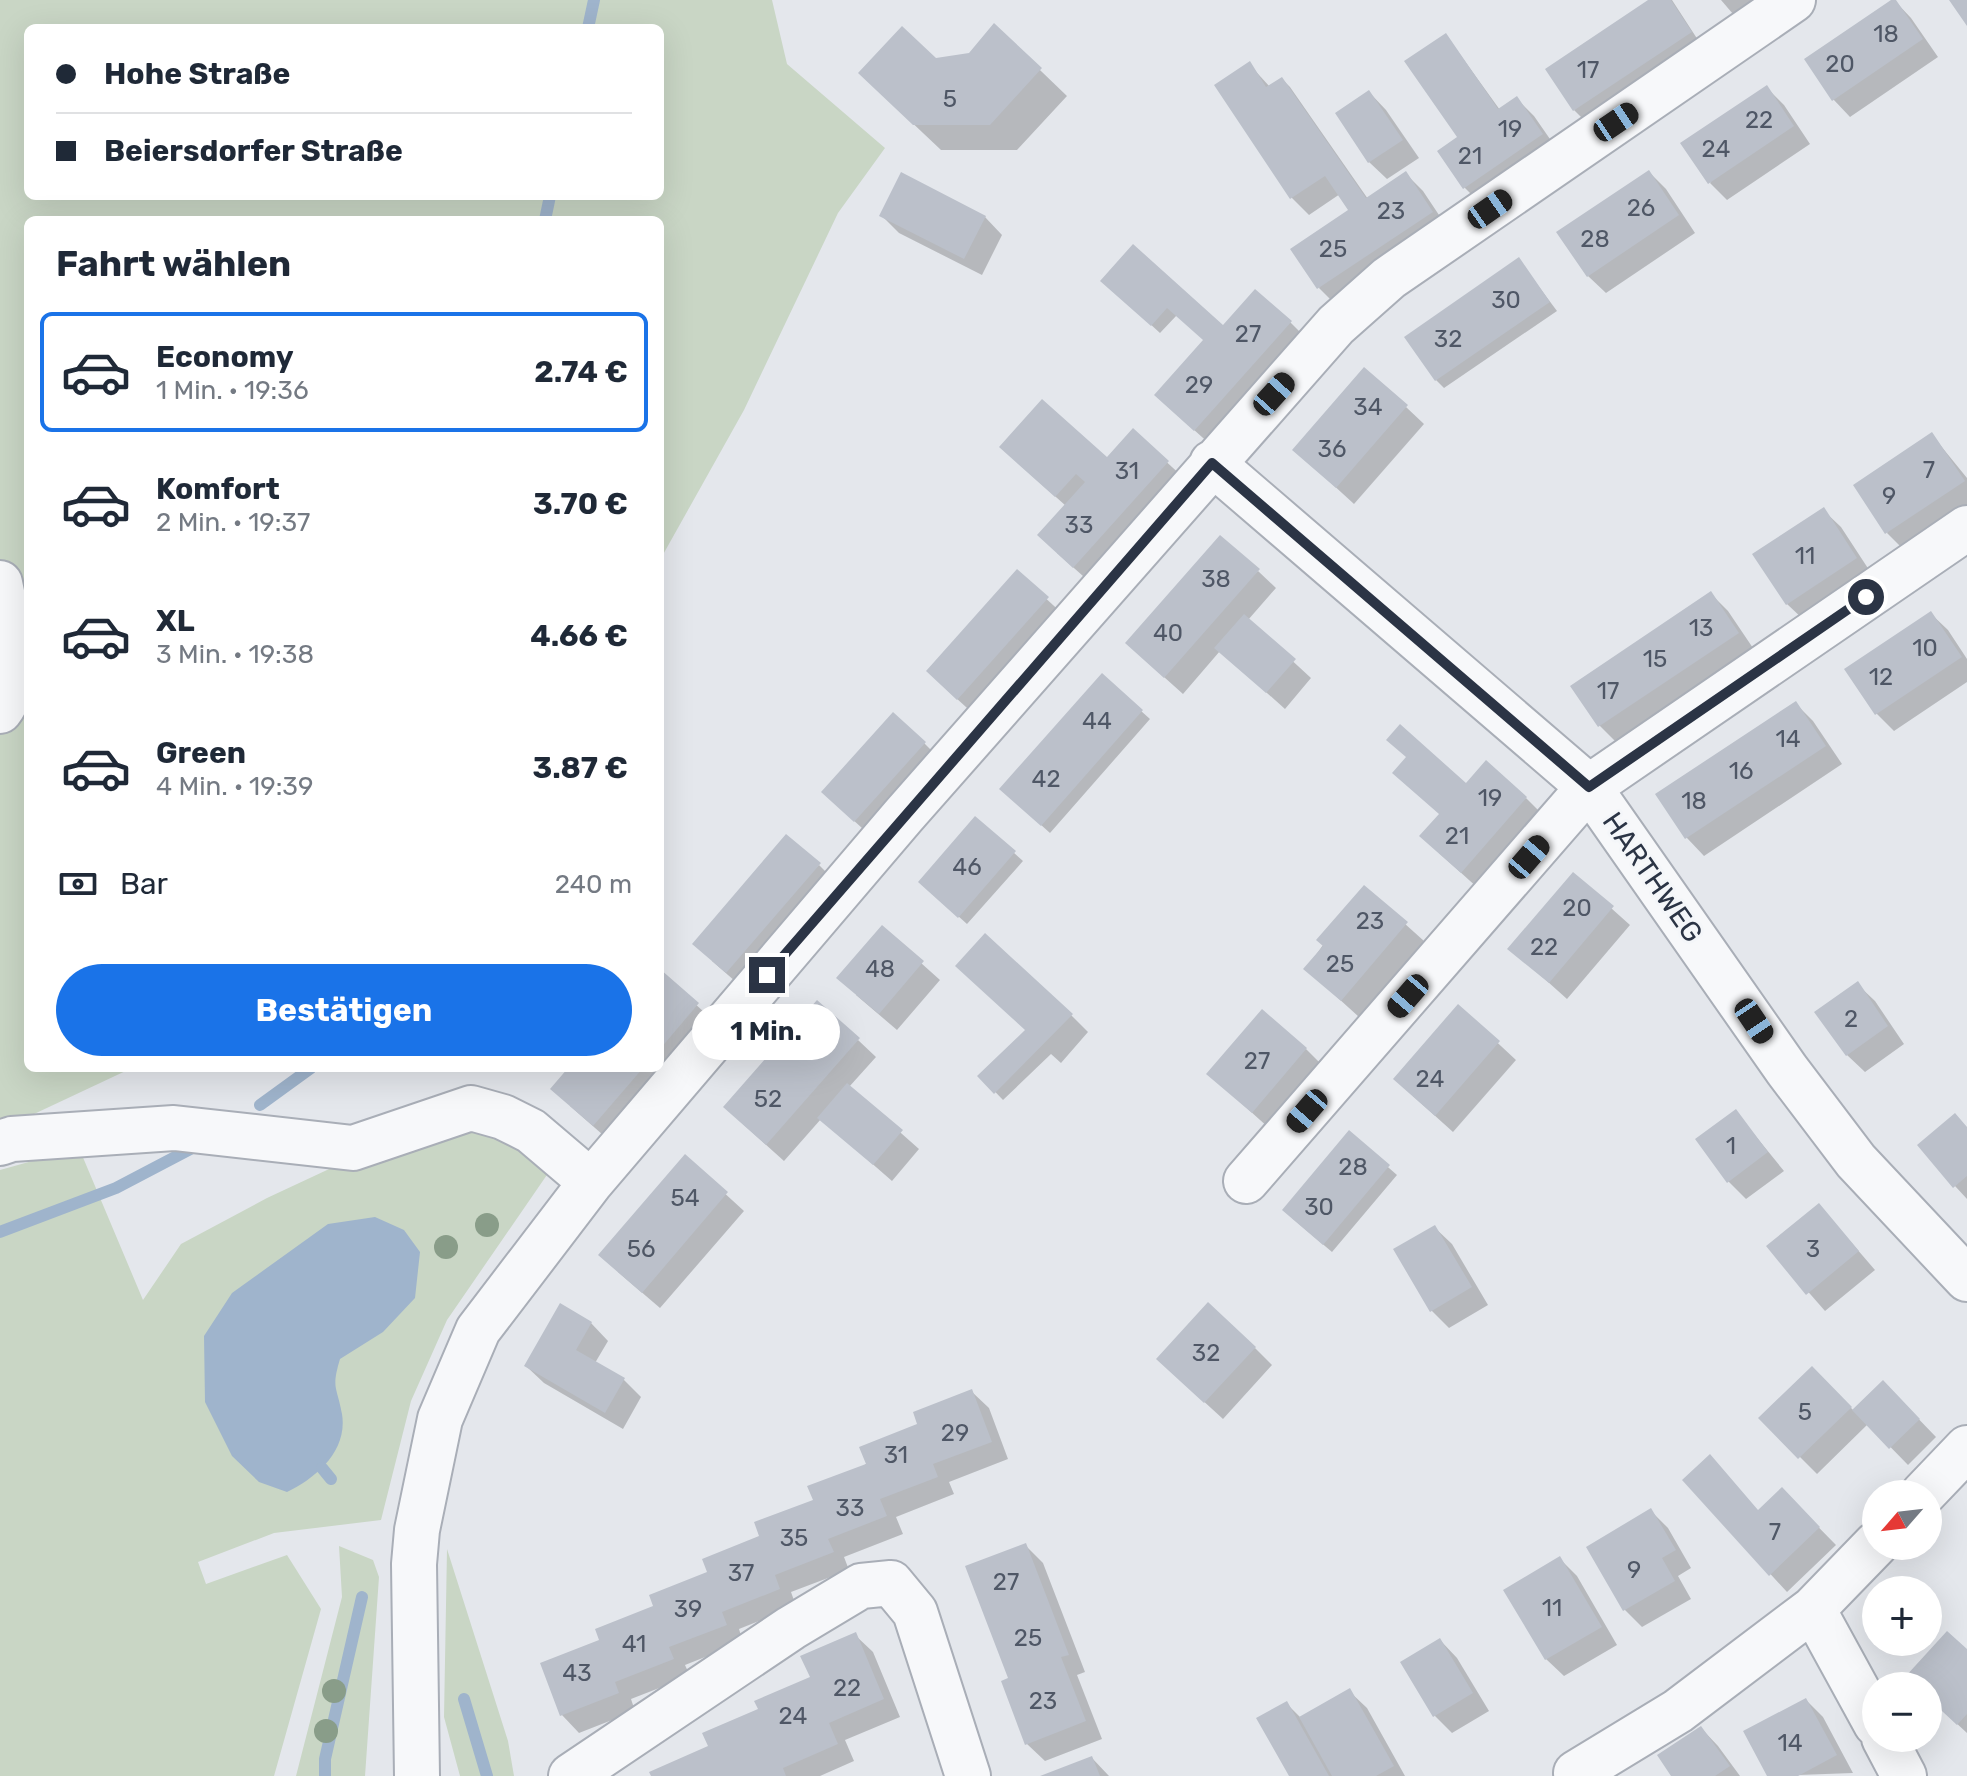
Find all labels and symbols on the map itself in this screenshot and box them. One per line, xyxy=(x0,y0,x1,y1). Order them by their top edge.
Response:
house number: 18 xyxy=(1873,20,1899,48)
house number: 20 xyxy=(1825,50,1855,78)
house number: 17 xyxy=(1577,56,1599,84)
house number: 5 xyxy=(943,85,957,113)
car xyxy=(1589,99,1643,145)
house number: 22 xyxy=(1745,106,1773,134)
house number: 19 xyxy=(1498,115,1522,143)
house number: 24 xyxy=(1702,135,1730,163)
house number: 21 xyxy=(1458,142,1482,170)
car xyxy=(1463,185,1517,233)
house number: 26 xyxy=(1627,194,1655,222)
house number: 23 xyxy=(1377,197,1405,225)
house number: 28 xyxy=(1580,225,1610,253)
house number: 25 xyxy=(1319,235,1347,263)
house number: 30 xyxy=(1491,286,1521,314)
house number: 27 xyxy=(1235,320,1261,348)
house number: 32 xyxy=(1434,325,1462,353)
car xyxy=(1249,368,1299,420)
house number: 29 xyxy=(1185,371,1213,399)
house number: 34 xyxy=(1353,393,1383,421)
house number: 36 xyxy=(1318,435,1346,463)
house number: 7 xyxy=(1923,456,1935,484)
house number: 31 xyxy=(1115,457,1139,485)
house number: 9 xyxy=(1882,482,1896,510)
house number: 33 xyxy=(1065,511,1093,539)
house number: 11 xyxy=(1795,542,1815,570)
house number: 38 xyxy=(1201,565,1231,593)
route start xyxy=(1848,579,1884,615)
house number: 13 xyxy=(1689,614,1713,642)
house number: 40 xyxy=(1153,619,1183,647)
house number: 10 xyxy=(1912,634,1938,662)
house number: 15 xyxy=(1643,645,1667,673)
house number: 12 xyxy=(1869,663,1893,691)
house number: 17 xyxy=(1597,677,1619,705)
house number: 44 xyxy=(1082,707,1112,735)
house number: 14 xyxy=(1775,725,1801,753)
house number: 16 xyxy=(1729,757,1753,785)
house number: 42 xyxy=(1032,765,1061,793)
house number: 19 xyxy=(1478,784,1502,812)
house number: 18 xyxy=(1681,787,1707,815)
street label: HARTHWEG xyxy=(1596,806,1710,949)
house number: 21 xyxy=(1445,822,1469,850)
car xyxy=(1504,831,1554,883)
house number: 46 xyxy=(952,853,982,881)
house number: 20 xyxy=(1562,894,1592,922)
house number: 23 xyxy=(1356,907,1384,935)
house number: 22 xyxy=(1530,933,1558,961)
house number: 25 xyxy=(1326,950,1354,978)
house number: 48 xyxy=(865,955,895,983)
route end xyxy=(749,957,785,993)
car xyxy=(1383,970,1433,1022)
car xyxy=(1731,994,1777,1048)
callout: 1 Min. xyxy=(693,1003,841,1059)
house number: 2 xyxy=(1844,1005,1858,1033)
house number: 27 xyxy=(1244,1047,1270,1075)
house number: 24 xyxy=(1416,1065,1444,1093)
house number: 52 xyxy=(754,1085,782,1113)
car xyxy=(1282,1085,1332,1137)
house number: 1 xyxy=(1726,1132,1736,1160)
house number: 28 xyxy=(1338,1153,1368,1181)
house number: 54 xyxy=(670,1184,700,1212)
house number: 30 xyxy=(1304,1193,1334,1221)
house number: 56 xyxy=(627,1235,655,1263)
house number: 3 xyxy=(1806,1235,1820,1263)
house number: 32 xyxy=(1192,1339,1220,1367)
house number: 5 xyxy=(1798,1398,1812,1426)
house number: 29 xyxy=(941,1419,969,1447)
house number: 31 xyxy=(884,1441,908,1469)
north arrow xyxy=(1862,1480,1942,1560)
house number: 33 xyxy=(836,1494,864,1522)
house number: 7 xyxy=(1769,1518,1781,1546)
house number: 35 xyxy=(780,1524,808,1552)
house number: 9 xyxy=(1627,1556,1641,1584)
house number: 37 xyxy=(728,1559,754,1587)
house number: 27 xyxy=(993,1568,1019,1596)
house number: 11 xyxy=(1542,1594,1562,1622)
house number: 39 xyxy=(674,1595,702,1623)
house number: 25 xyxy=(1014,1624,1042,1652)
house number: 41 xyxy=(622,1630,646,1658)
house number: 43 xyxy=(562,1659,592,1687)
house number: 22 xyxy=(833,1674,861,1702)
house number: 23 xyxy=(1029,1687,1057,1715)
house number: 24 xyxy=(779,1702,807,1730)
house number: 14 xyxy=(1777,1729,1803,1757)

